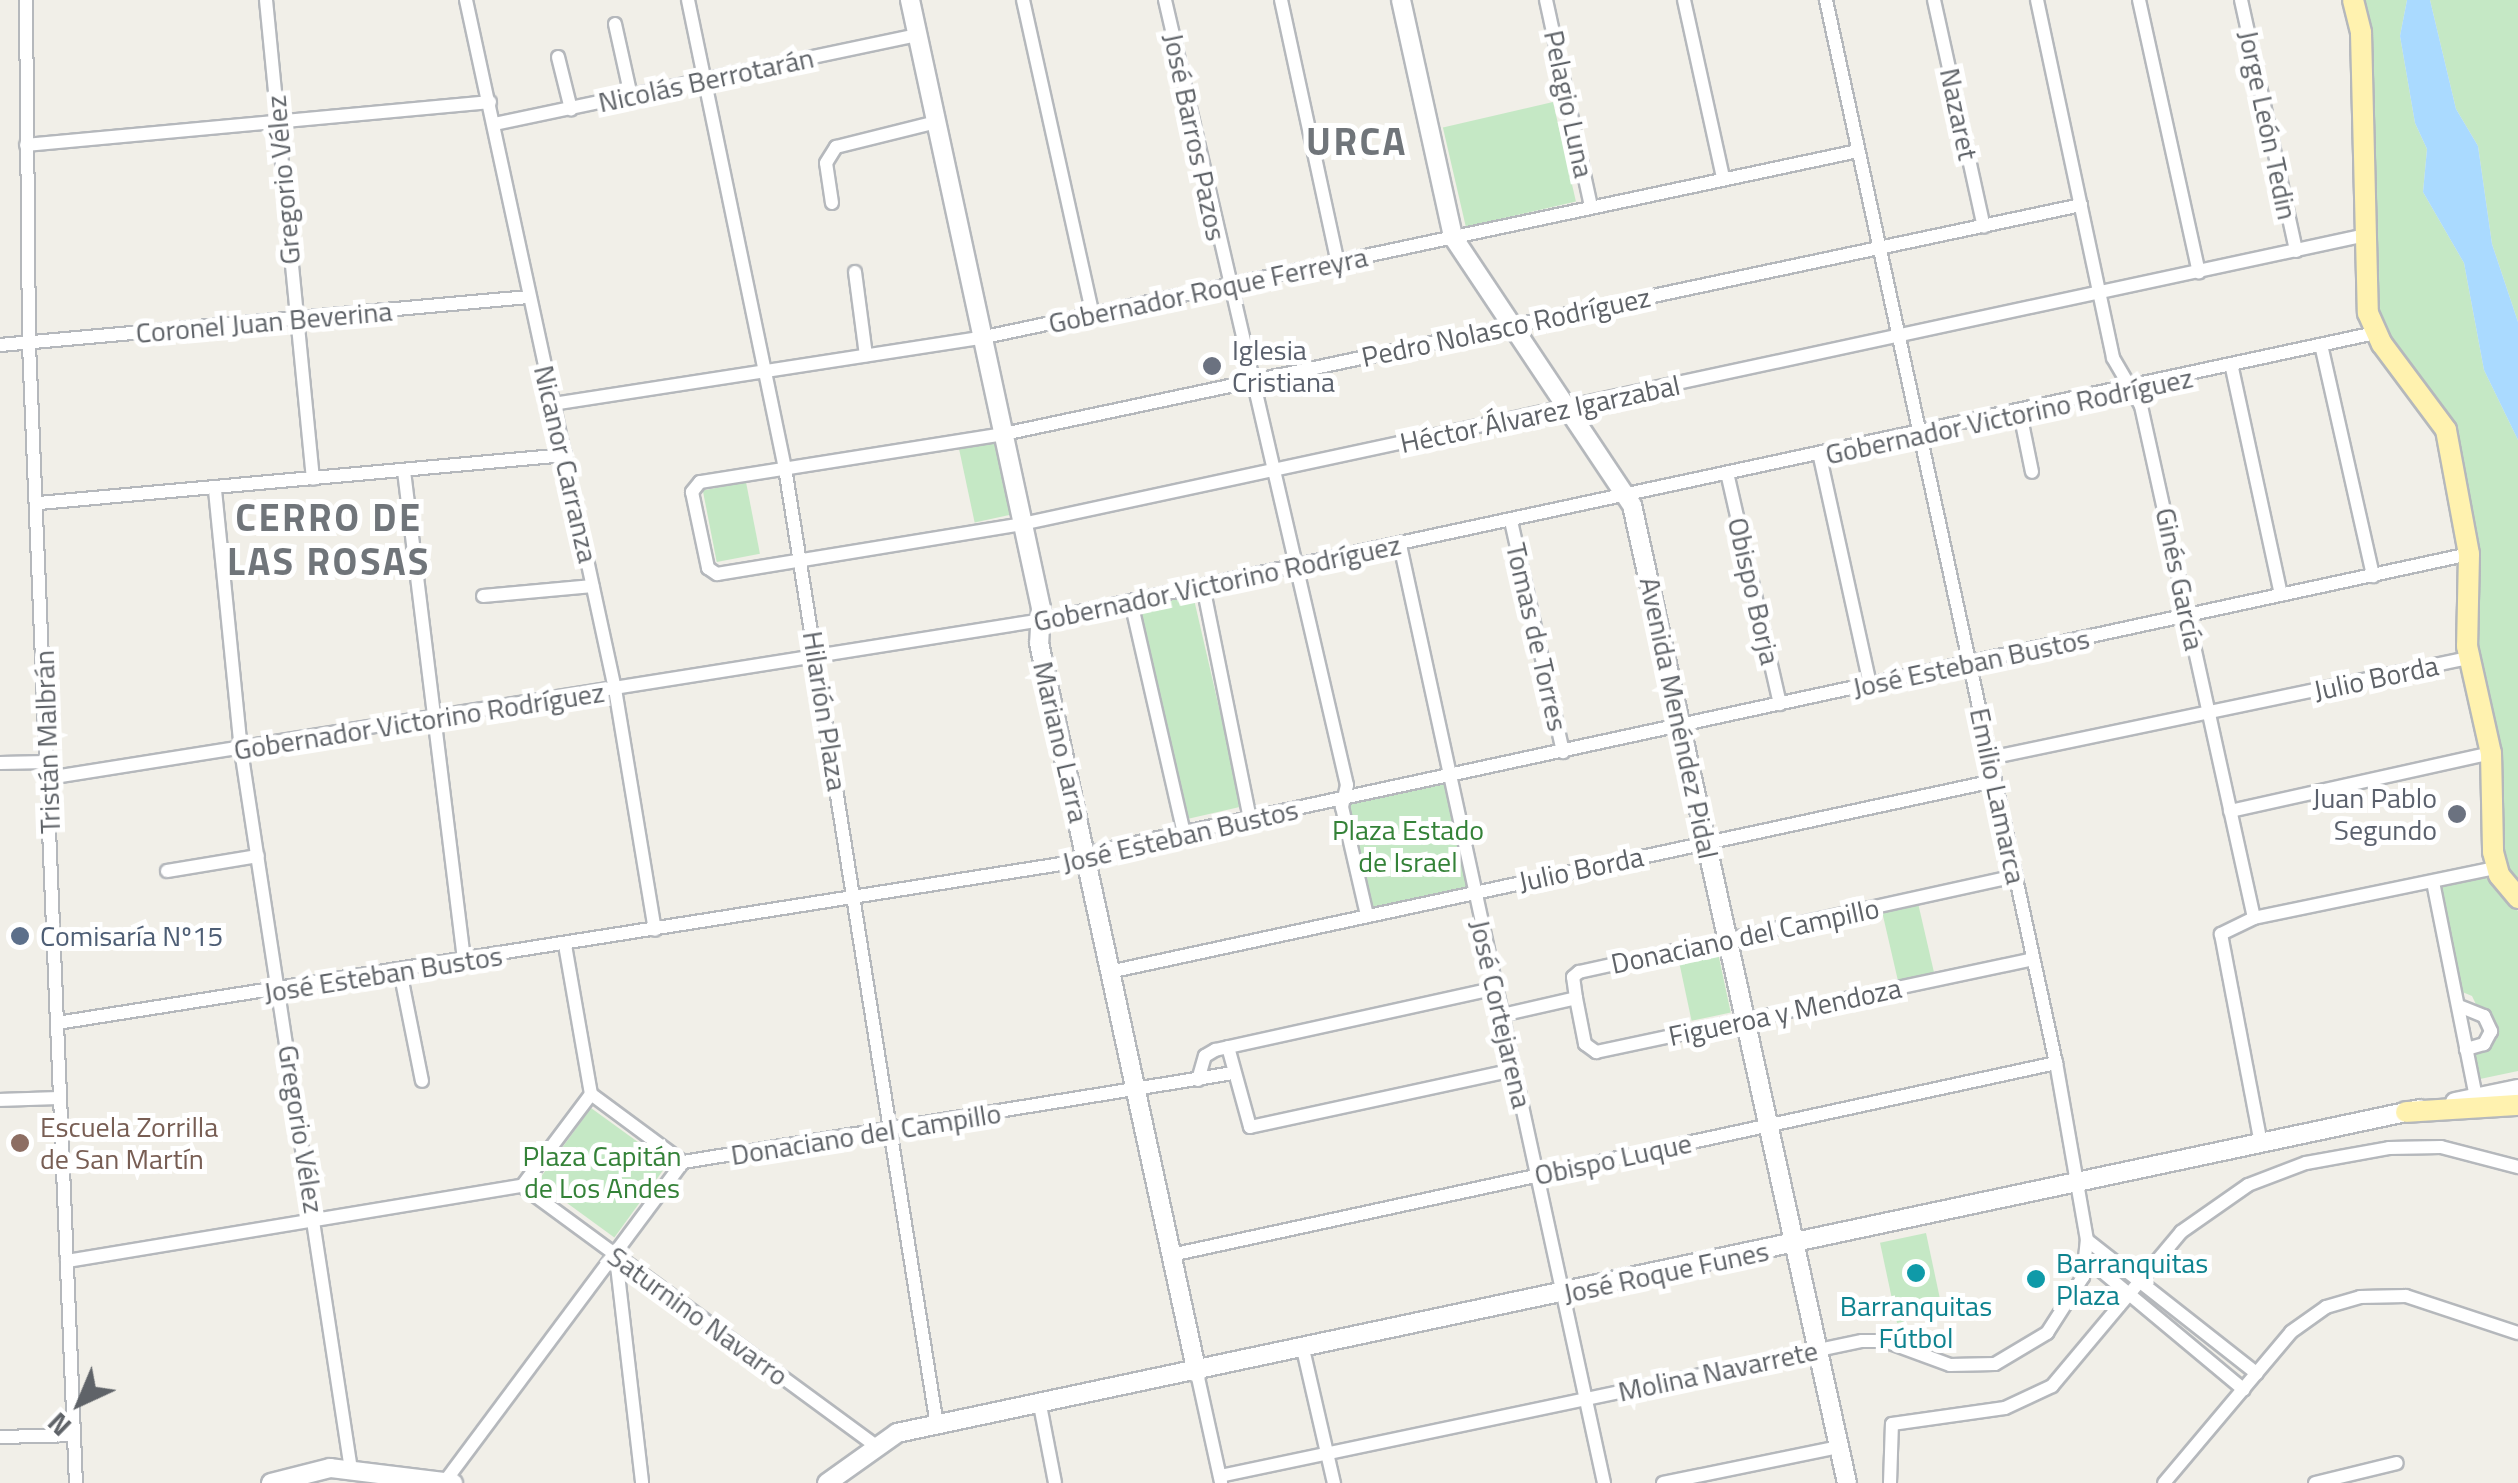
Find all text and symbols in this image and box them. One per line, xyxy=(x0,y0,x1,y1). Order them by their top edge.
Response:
street label: Pelagio Luna xyxy=(1537,27,1601,181)
street label: Jorge León Tedin xyxy=(2232,27,2304,223)
street label: José Barros Pazos xyxy=(1157,30,1233,244)
street label: Nicolás Berrotarán xyxy=(595,41,817,119)
street label: Nazaret xyxy=(1933,65,1985,163)
street label: Gregorio Vélez xyxy=(259,94,307,266)
district label: URCA xyxy=(1306,119,1408,165)
street label: Gobernador Roque Ferreyra xyxy=(1045,240,1371,340)
street label: Pedro Nolasco Rodríguez xyxy=(1359,280,1653,374)
street label: Coronel Juan Beverina xyxy=(134,294,394,350)
place label: Iglesia Cristiana xyxy=(1232,333,1335,399)
marker: Iglesia Cristiana xyxy=(1201,355,1223,377)
street label: Gobernador Victorino Rodríguez xyxy=(1822,361,2196,471)
street label: Nicanor Carranza xyxy=(527,362,605,566)
street label: Héctor Álvarez Igarzabal xyxy=(1397,368,1683,460)
district label: CERRO DE LAS ROSAS xyxy=(227,495,431,584)
street label: Ginés García xyxy=(2149,505,2211,653)
street label: Obispo Borja xyxy=(1721,514,1787,668)
street label: Gobernador Victorino Rodríguez xyxy=(1030,528,1404,638)
street label: Tomas de Torres xyxy=(1499,540,1575,734)
street label: Avenida Menéndez Pidal xyxy=(1633,574,1725,862)
street label: José Esteban Bustos xyxy=(1850,621,2092,705)
street label: Hilarión Plaza xyxy=(796,629,854,793)
street label: Julio Borda xyxy=(2311,648,2441,708)
street label: Tristán Malbrán xyxy=(27,650,67,834)
street label: Mariano Larra xyxy=(1026,658,1096,826)
street label: Gobernador Victorino Rodríguez xyxy=(231,675,607,767)
street label: Emilio Lamarca xyxy=(1963,705,2033,887)
place label: Juan Pablo Segundo xyxy=(2312,781,2437,847)
street label: José Esteban Bustos xyxy=(1059,792,1301,880)
marker: Juan Pablo Segundo xyxy=(2446,803,2468,825)
park label: Plaza Estado de Israel xyxy=(1332,813,1484,879)
street label: Julio Borda xyxy=(1516,839,1646,899)
street label: Donaciano del Campillo xyxy=(1608,891,1882,981)
street label: José Cortejarena xyxy=(1463,917,1539,1111)
place label: Comisaría Nº15 xyxy=(40,919,223,953)
marker: Comisaría Nº15 xyxy=(9,925,31,947)
street label: José Esteban Bustos xyxy=(261,939,505,1009)
street label: Figueroa y Mendoza xyxy=(1666,971,1904,1053)
street label: Gregorio Vélez xyxy=(271,1043,331,1215)
street label: Donaciano del Campillo xyxy=(728,1096,1004,1172)
place label: Escuela Zorrilla de San Martín xyxy=(40,1110,218,1176)
street label: Obispo Luque xyxy=(1531,1126,1695,1192)
marker: Escuela Zorrilla de San Martín xyxy=(9,1132,31,1154)
park label: Plaza Capitán de Los Andes xyxy=(522,1139,682,1205)
street label: José Roque Funes xyxy=(1560,1234,1772,1310)
street label: Saturnino Navarro xyxy=(601,1239,795,1393)
place label: Barranquitas Plaza xyxy=(2056,1246,2208,1312)
marker: Barranquitas Fútbol xyxy=(1905,1262,1927,1284)
marker: Barranquitas Plaza xyxy=(2025,1268,2047,1290)
place label: Barranquitas Fútbol xyxy=(1840,1289,1992,1355)
street label: Molina Navarrete xyxy=(1615,1333,1821,1409)
north arrow xyxy=(30,1353,130,1453)
text: N xyxy=(37,1403,81,1447)

